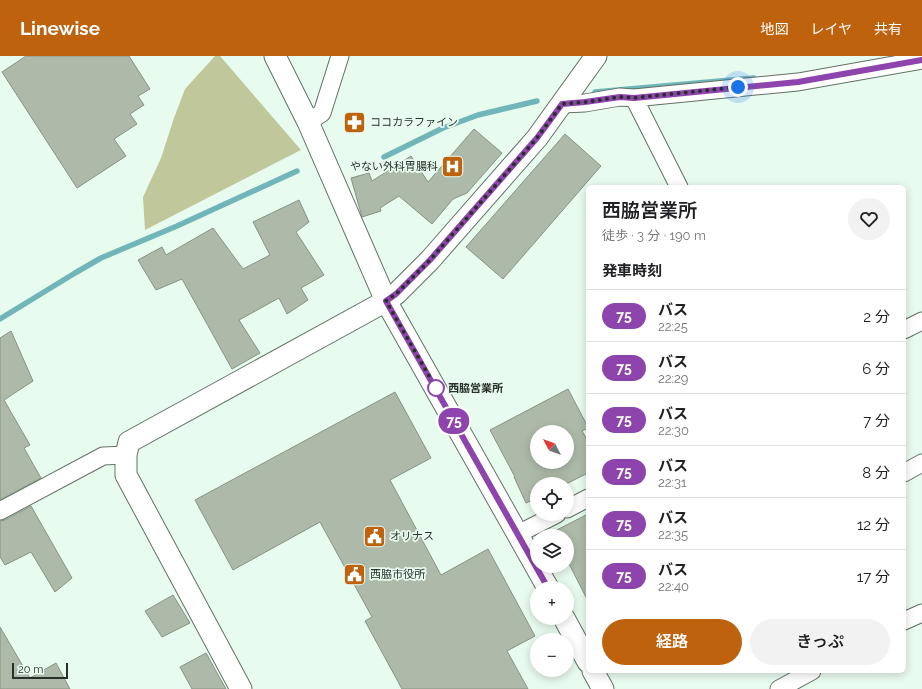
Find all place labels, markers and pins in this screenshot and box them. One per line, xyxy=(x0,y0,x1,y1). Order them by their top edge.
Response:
pharmacy icon: ココカラファイン xyxy=(342,109,368,135)
place label: ココカラファイン xyxy=(370,116,458,129)
hospital icon: やない外科胃腸科 xyxy=(440,153,466,179)
place label: やない外科胃腸科 xyxy=(350,160,438,173)
marker: 西脇営業所 xyxy=(427,379,445,397)
place label: 西脇営業所 xyxy=(448,382,503,395)
public building icon: オリナス xyxy=(361,523,387,549)
place label: オリナス xyxy=(390,530,434,543)
public building icon: 西脇市役所 xyxy=(342,561,368,587)
place label: 西脇市役所 xyxy=(370,568,426,581)

